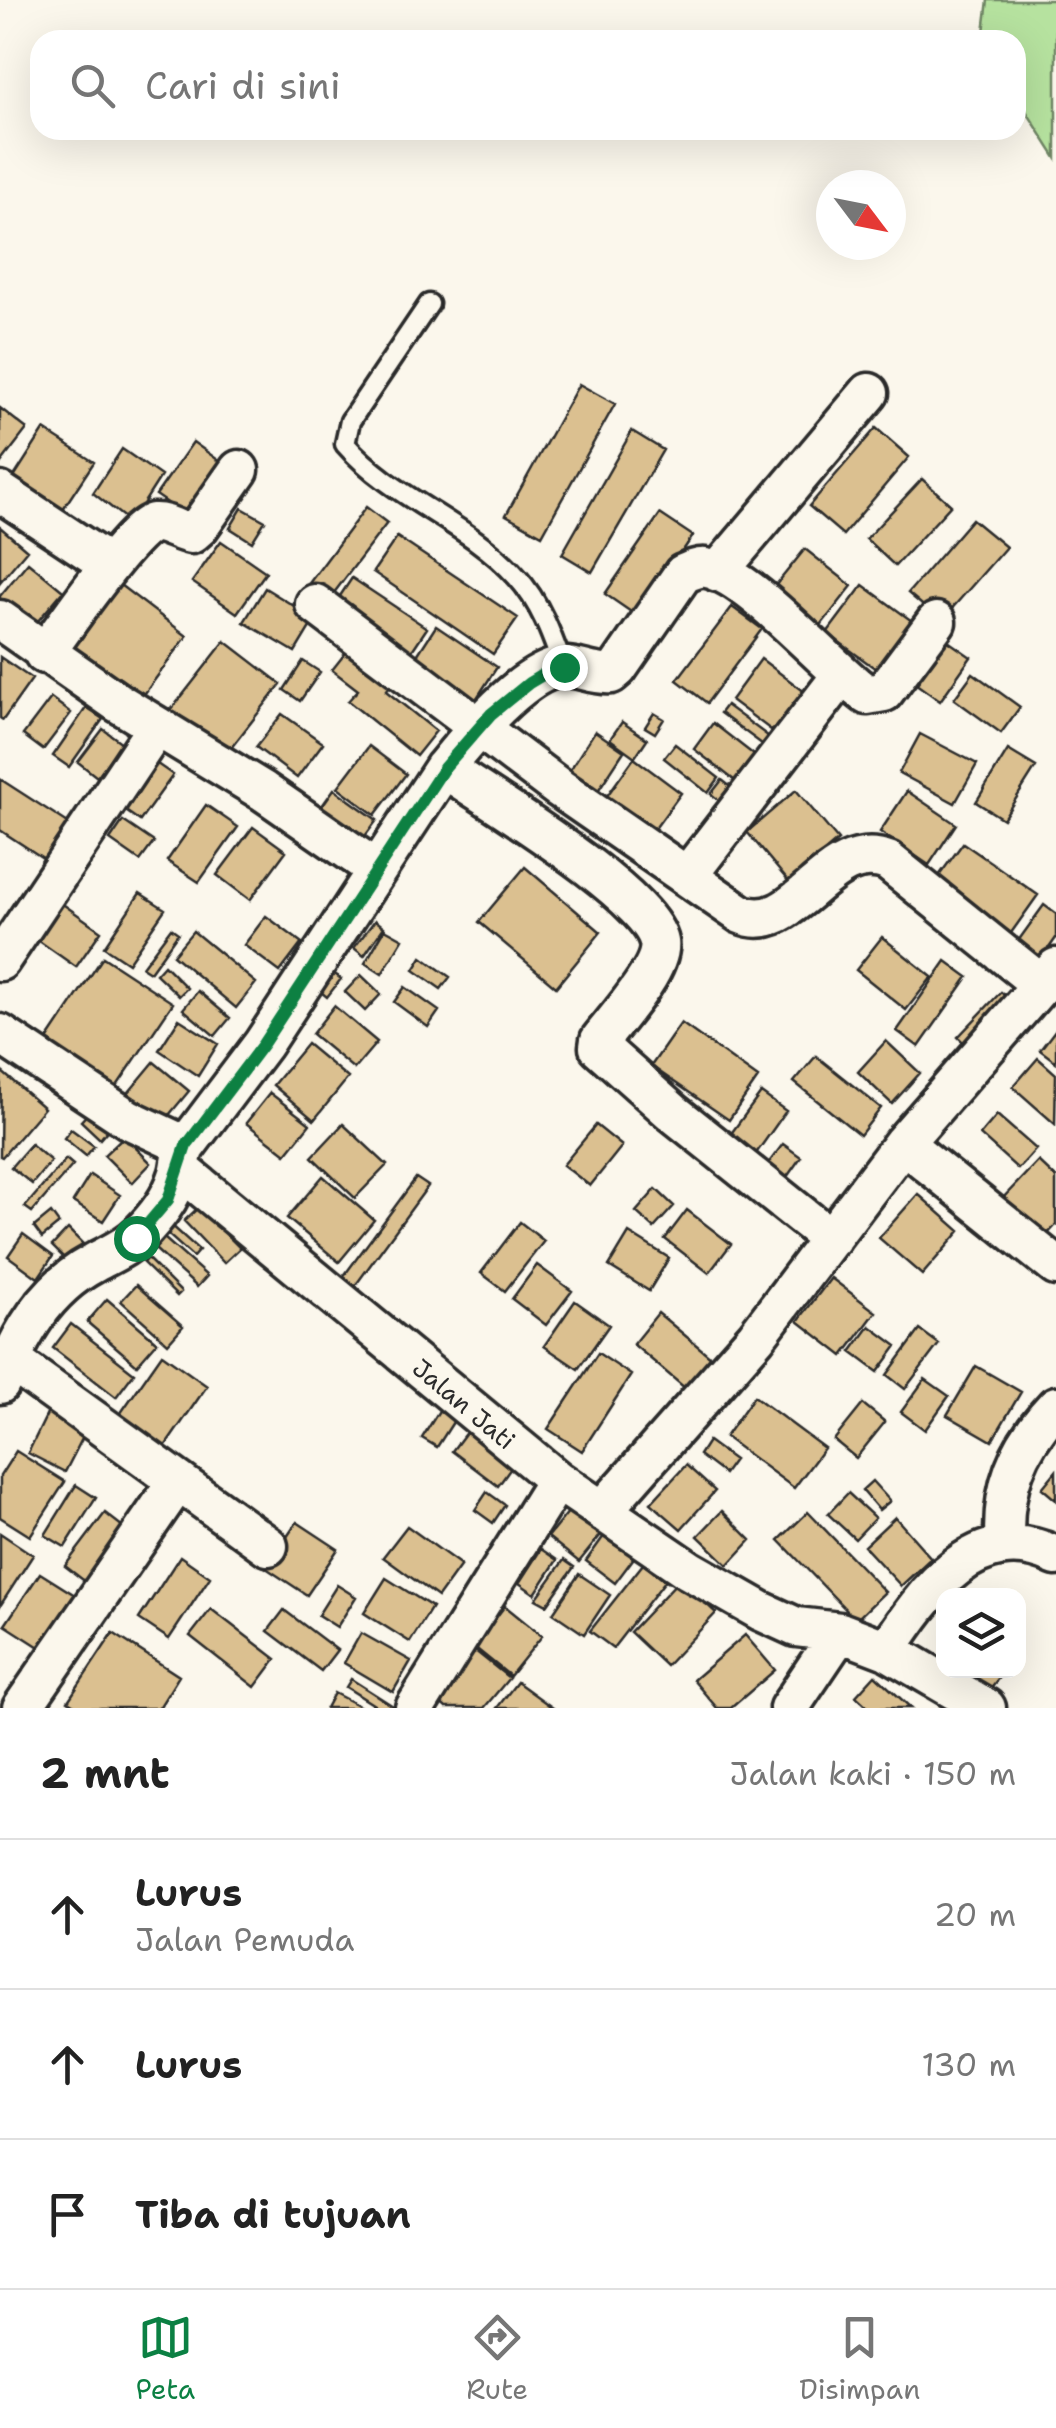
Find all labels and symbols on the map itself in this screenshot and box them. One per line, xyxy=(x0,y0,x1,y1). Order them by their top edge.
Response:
north arrow xyxy=(816,170,906,260)
route end xyxy=(542,645,588,691)
route start xyxy=(114,1216,160,1262)
street label: Jalan Jati xyxy=(405,1351,523,1457)

